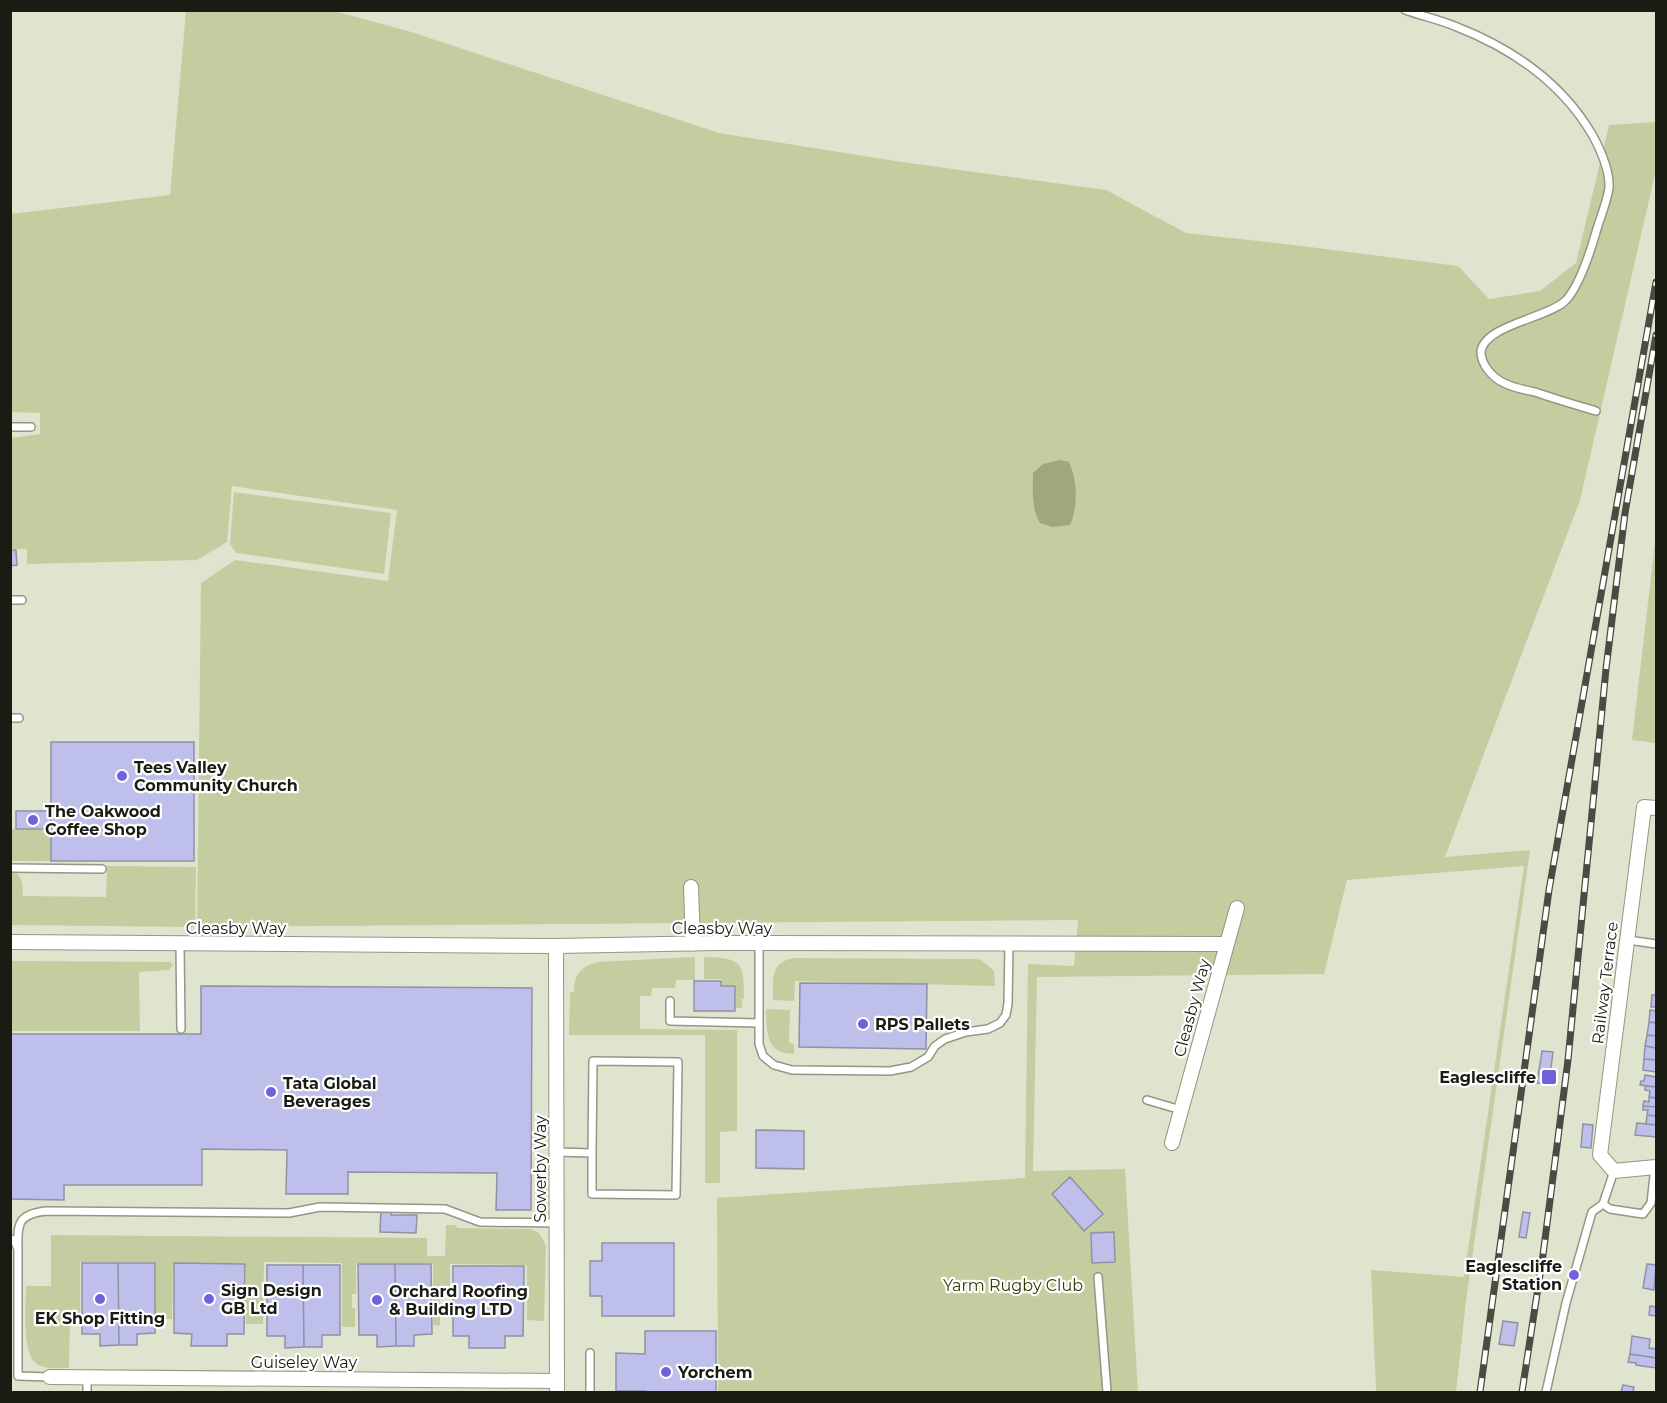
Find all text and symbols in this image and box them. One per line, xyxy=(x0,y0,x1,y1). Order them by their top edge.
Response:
place label: Tees Valley Community Church xyxy=(134,758,298,795)
marker: Tees Valley Community Church xyxy=(115,769,129,783)
place label: The Oakwood Coffee Shop xyxy=(45,802,161,839)
marker: The Oakwood Coffee Shop xyxy=(26,813,40,827)
street label: Cleasby Way xyxy=(186,919,287,938)
street label: Cleasby Way xyxy=(672,919,773,938)
street label: Railway Terrace xyxy=(1588,921,1622,1045)
street label: Cleasby Way xyxy=(1170,957,1214,1059)
place label: RPS Pallets xyxy=(875,1015,970,1034)
marker: RPS Pallets xyxy=(856,1017,870,1031)
place label: Eaglescliffe xyxy=(1439,1068,1536,1087)
marker: Eaglescliffe xyxy=(1540,1068,1558,1086)
place label: Tata Global Beverages xyxy=(283,1074,377,1111)
marker: Tata Global Beverages xyxy=(264,1085,278,1099)
street label: Sowerby Way xyxy=(531,1115,550,1223)
place label: Eaglescliffe Station xyxy=(1465,1257,1562,1294)
marker: Eaglescliffe Station xyxy=(1567,1268,1581,1282)
park label: Yarm Rugby Club xyxy=(943,1276,1083,1295)
place label: Sign Design GB Ltd xyxy=(221,1281,322,1318)
place label: Orchard Roofing & Building LTD xyxy=(389,1282,528,1319)
marker: EK Shop Fitting xyxy=(93,1292,107,1306)
marker: Sign Design GB Ltd xyxy=(202,1292,216,1306)
marker: Orchard Roofing & Building LTD xyxy=(370,1293,384,1307)
place label: EK Shop Fitting xyxy=(35,1309,165,1328)
street label: Guiseley Way xyxy=(251,1353,357,1372)
place label: Yorchem xyxy=(677,1363,753,1382)
marker: Yorchem xyxy=(659,1365,673,1379)

